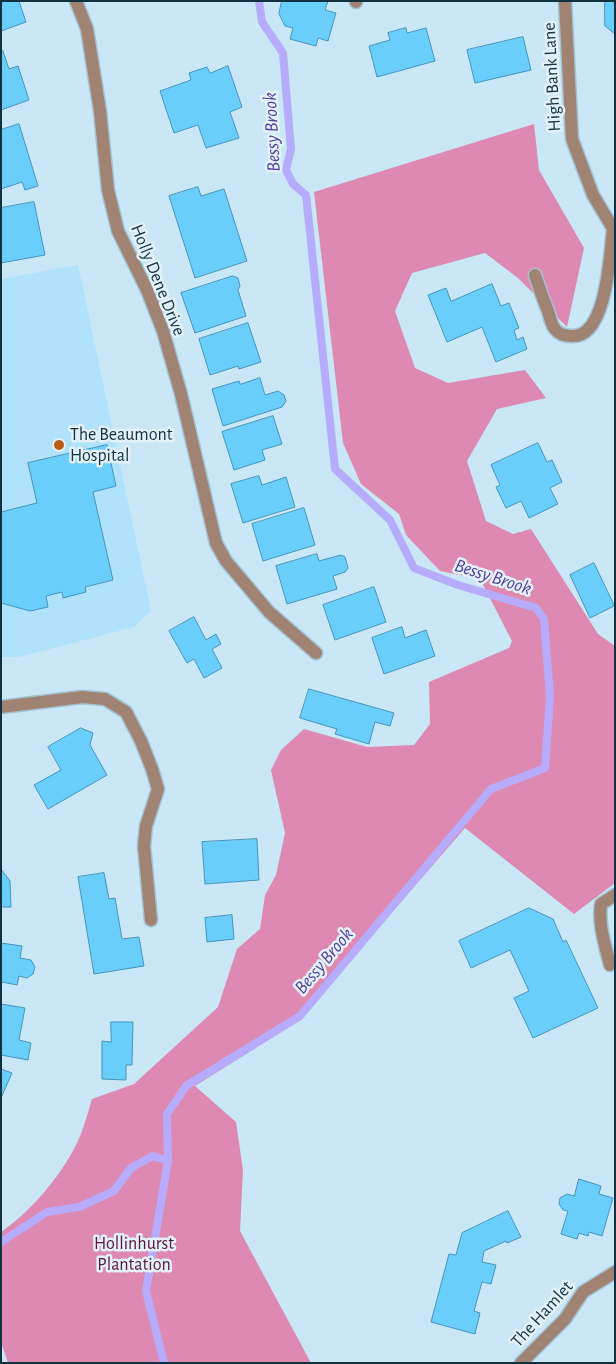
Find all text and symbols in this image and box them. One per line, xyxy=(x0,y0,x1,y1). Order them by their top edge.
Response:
street label: High Bank Lane xyxy=(538,22,566,132)
water label: Bessy Brook xyxy=(259,92,285,172)
street label: Holly Dene Drive xyxy=(126,221,190,339)
place label: The Beaumont Hospital xyxy=(70,424,172,466)
marker: The Beaumont Hospital xyxy=(52,438,66,452)
water label: Bessy Brook xyxy=(452,554,534,600)
water label: Bessy Brook xyxy=(290,923,358,999)
park label: Hollinhurst Plantation xyxy=(94,1233,174,1276)
street label: The Hamlet xyxy=(506,1276,578,1352)

